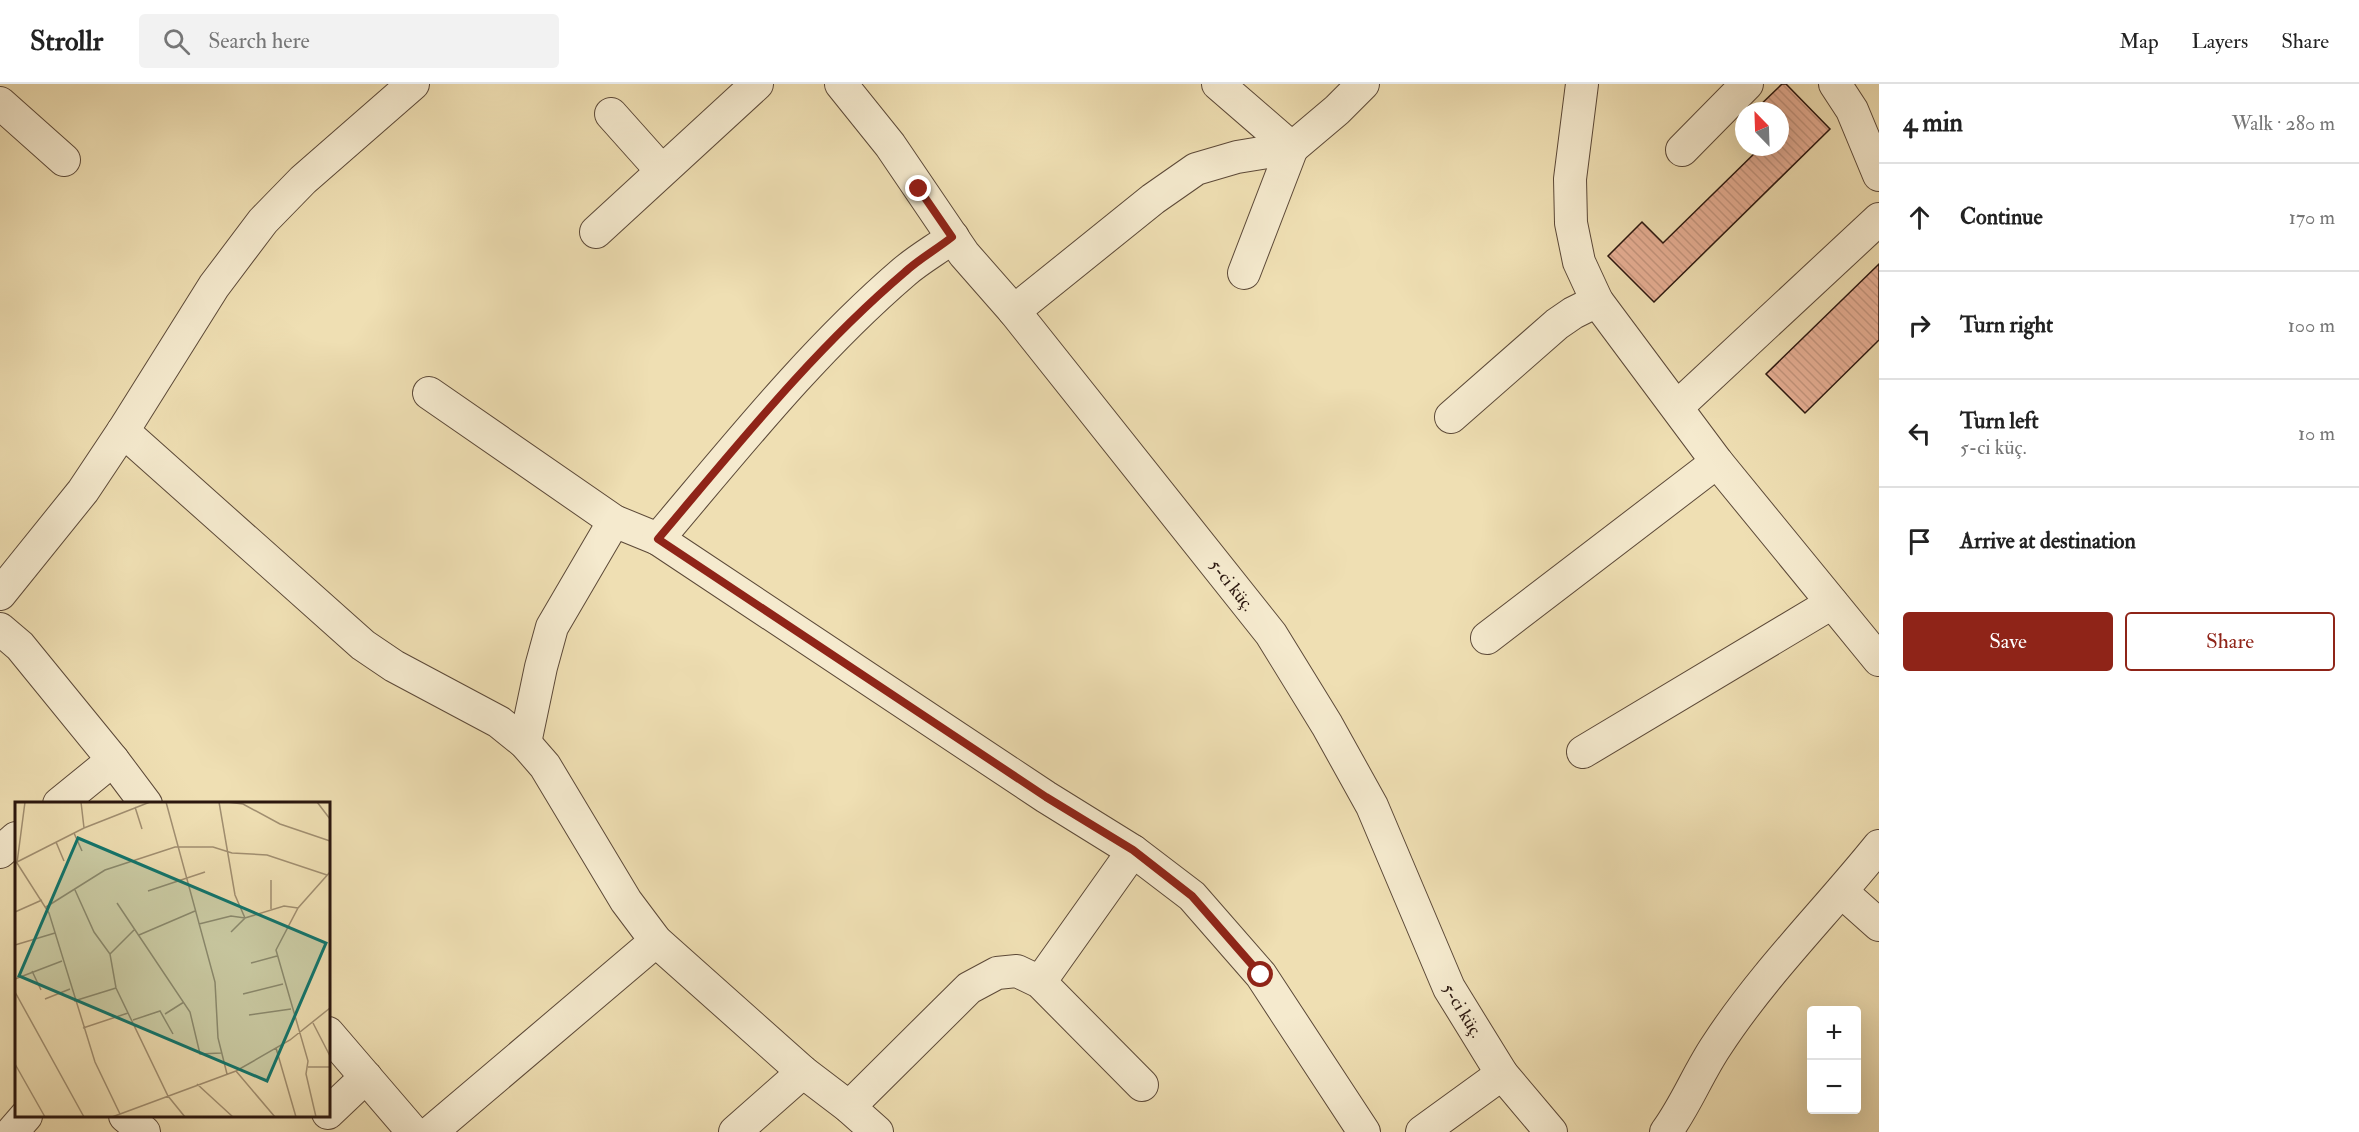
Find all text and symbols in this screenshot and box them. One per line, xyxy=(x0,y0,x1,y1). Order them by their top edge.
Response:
search box xyxy=(139,14,559,68)
text: Strollr xyxy=(30,24,103,59)
icon: search xyxy=(160,25,193,58)
text: Search here xyxy=(208,27,310,55)
text: Map xyxy=(2119,28,2159,55)
text: Layers xyxy=(2192,28,2248,55)
text: Share xyxy=(2281,28,2329,55)
north arrow xyxy=(1735,102,1789,156)
text: 4 min xyxy=(1903,107,1963,139)
text: Walk · 280 m xyxy=(2232,111,2335,136)
route end xyxy=(905,175,931,201)
icon: ahead xyxy=(1903,201,1936,234)
text: Continue xyxy=(1960,203,2043,231)
text: 170 m xyxy=(2289,205,2335,230)
icon: right xyxy=(1903,309,1936,342)
text: Turn right xyxy=(1960,311,2053,339)
text: 100 m xyxy=(2288,313,2335,338)
text: Turn left xyxy=(1960,407,2039,435)
icon: left xyxy=(1903,417,1936,450)
text: 10 m xyxy=(2298,421,2335,446)
text: 5-ci küç. xyxy=(1960,435,2027,460)
icon: arrive xyxy=(1903,525,1936,558)
text: Arrive at destination xyxy=(1960,527,2136,555)
street label: 5-ci küç. xyxy=(1204,554,1260,616)
button: Save xyxy=(1903,612,2113,671)
button: Share xyxy=(2125,612,2335,671)
inset map xyxy=(15,802,330,1117)
route start xyxy=(1247,961,1273,987)
street label: 5-ci küç. xyxy=(1437,979,1488,1042)
map controls xyxy=(1807,1006,1861,1114)
button: + xyxy=(1807,1006,1861,1060)
button: − xyxy=(1807,1060,1861,1114)

